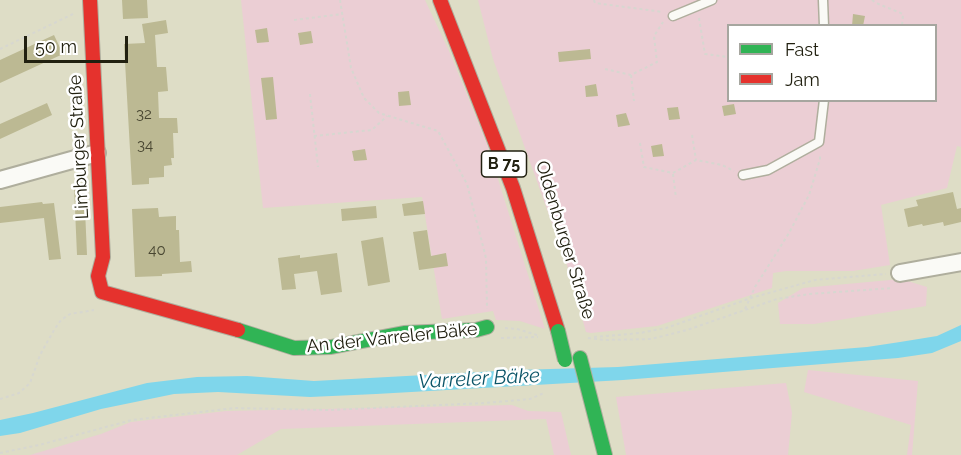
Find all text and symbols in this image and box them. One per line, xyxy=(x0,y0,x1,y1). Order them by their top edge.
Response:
scale bar xyxy=(27,24,130,62)
legend xyxy=(727,24,937,102)
text: 50 m xyxy=(35,36,77,57)
text: Fast xyxy=(785,39,819,60)
text: Jam xyxy=(785,69,820,90)
street label: Limburger Straße xyxy=(64,74,94,220)
house number: 32 xyxy=(136,105,152,123)
house number: 34 xyxy=(137,136,153,154)
road number: B 75 xyxy=(482,151,526,177)
street label: Oldenburger Straße xyxy=(531,158,599,322)
house number: 40 xyxy=(148,241,166,259)
street label: An der Varreler Bäke xyxy=(305,318,479,358)
water label: Varreler Bäke xyxy=(418,364,540,394)

